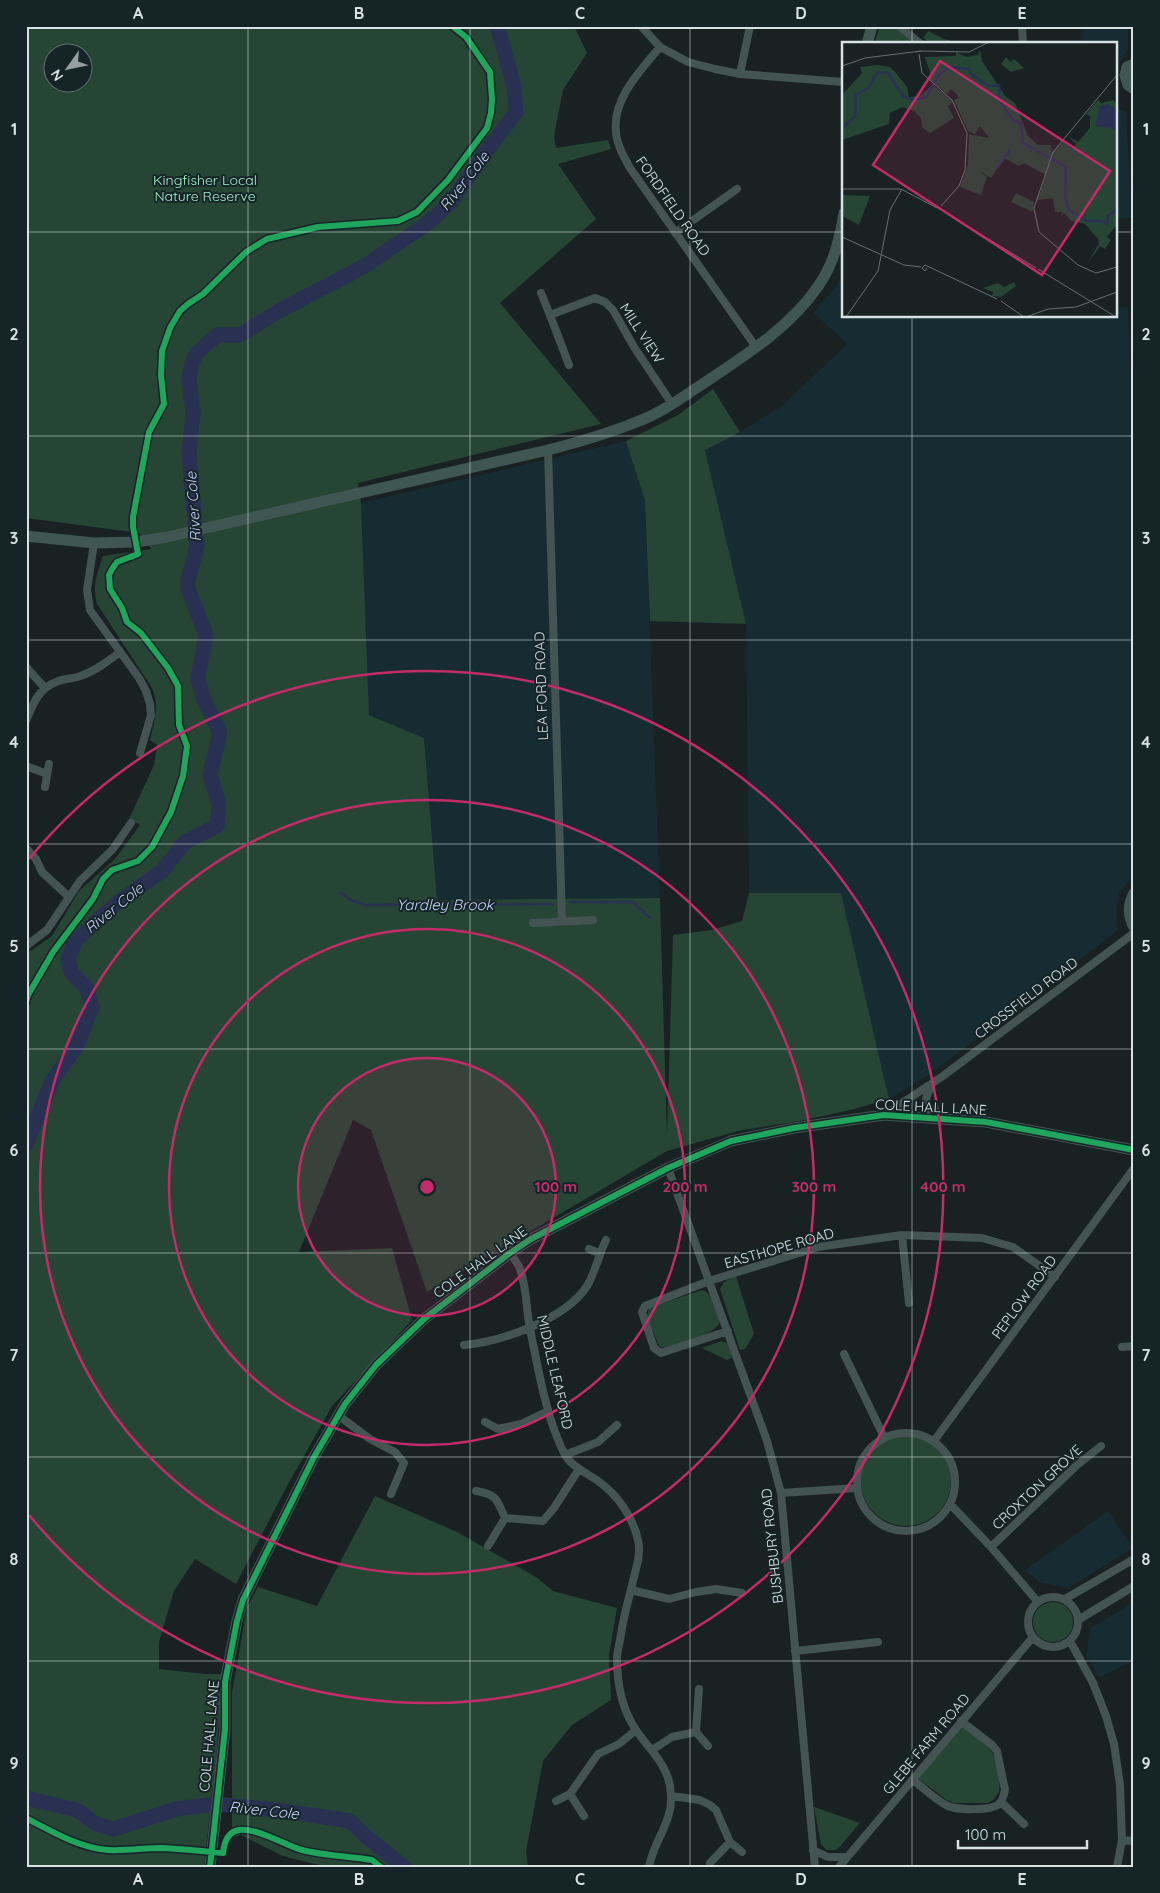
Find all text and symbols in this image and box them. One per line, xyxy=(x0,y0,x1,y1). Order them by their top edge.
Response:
text: A xyxy=(133,3,144,23)
text: B xyxy=(354,3,364,23)
text: C xyxy=(575,3,585,23)
text: D xyxy=(795,3,807,23)
text: E xyxy=(1017,3,1027,23)
north arrow xyxy=(42,42,92,92)
inset map xyxy=(842,42,1118,318)
text: N xyxy=(47,66,67,84)
text: 1 xyxy=(11,119,17,139)
text: 1 xyxy=(1143,119,1149,139)
water label: River Cole xyxy=(435,147,493,214)
street label: FORDFIELD ROAD xyxy=(632,153,714,259)
park label: Kingfisher Local Nature Reserve xyxy=(153,171,257,205)
street label: MILL VIEW xyxy=(616,300,668,367)
text: 2 xyxy=(9,324,19,344)
text: 2 xyxy=(1141,324,1151,344)
water label: River Cole xyxy=(181,471,205,543)
text: 3 xyxy=(10,528,18,548)
text: 3 xyxy=(1142,528,1150,548)
street label: LEA FORD ROAD xyxy=(530,631,552,741)
text: 4 xyxy=(9,732,19,752)
text: 4 xyxy=(1141,732,1151,752)
water label: River Cole xyxy=(81,878,148,937)
water label: Yardley Brook xyxy=(396,895,496,914)
text: 5 xyxy=(9,936,19,956)
text: 5 xyxy=(1141,936,1151,956)
street label: CROSSFIELD ROAD xyxy=(971,953,1081,1043)
street label: COLE HALL LANE xyxy=(875,1095,987,1119)
text: 6 xyxy=(10,1140,19,1160)
text: 6 xyxy=(1142,1140,1151,1160)
text: 100 m xyxy=(535,1177,577,1196)
text: 200 m xyxy=(663,1177,708,1196)
text: 300 m xyxy=(792,1177,836,1196)
text: 400 m xyxy=(920,1177,966,1196)
centre of rings xyxy=(418,1178,436,1196)
street label: COLE HALL LANE xyxy=(430,1222,530,1302)
street label: EASTHOPE ROAD xyxy=(722,1224,836,1272)
street label: PEPLOW ROAD xyxy=(988,1252,1060,1342)
street label: MIDDLE LEAFORD xyxy=(533,1313,577,1431)
text: 7 xyxy=(10,1345,19,1365)
text: 7 xyxy=(1142,1345,1151,1365)
street label: CROXTON GROVE xyxy=(988,1441,1086,1533)
street label: BUSHBURY ROAD xyxy=(757,1487,787,1605)
text: 8 xyxy=(10,1549,19,1569)
text: 8 xyxy=(1142,1549,1151,1569)
street label: COLE HALL LANE xyxy=(195,1680,223,1792)
street label: GLEBE FARM ROAD xyxy=(878,1690,974,1798)
text: 9 xyxy=(9,1753,19,1773)
text: 9 xyxy=(1141,1753,1151,1773)
water label: River Cole xyxy=(228,1797,300,1823)
scale bar xyxy=(958,1818,1086,1850)
text: 100 m xyxy=(965,1825,1006,1844)
text: A xyxy=(133,1869,144,1889)
text: B xyxy=(354,1869,364,1889)
text: C xyxy=(575,1869,585,1889)
text: D xyxy=(795,1869,807,1889)
text: E xyxy=(1017,1869,1027,1889)

